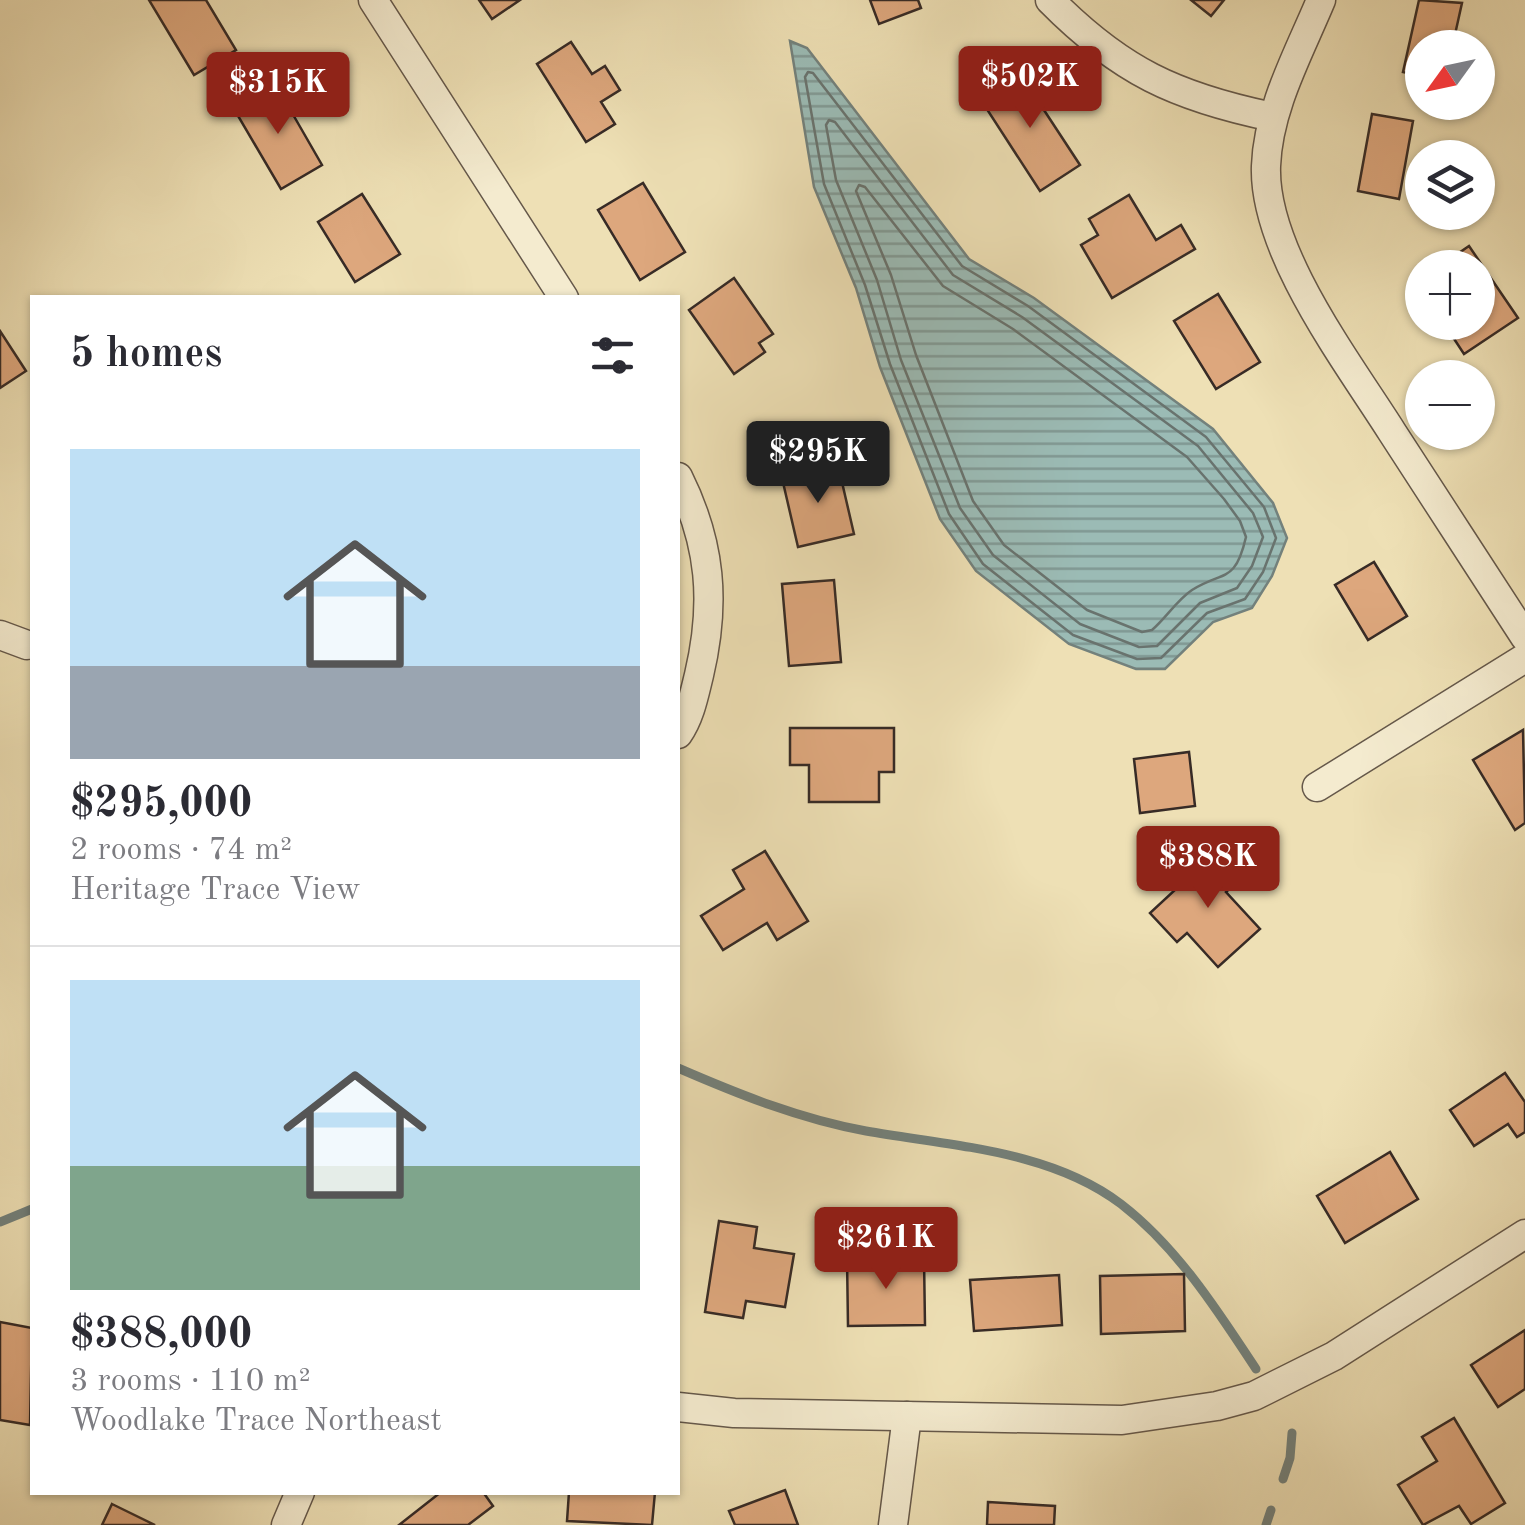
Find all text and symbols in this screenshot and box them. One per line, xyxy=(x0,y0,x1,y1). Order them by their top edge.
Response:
north arrow xyxy=(1405,30,1495,120)
map controls xyxy=(1405,30,1495,450)
pin: $502K xyxy=(960,46,1100,131)
pin: $315K xyxy=(208,52,348,137)
text: $502K xyxy=(981,62,1079,94)
text: $315K xyxy=(229,68,327,100)
button: layers xyxy=(1405,140,1495,230)
button: + xyxy=(1405,250,1495,340)
icon: filters xyxy=(585,328,640,383)
text: 5 homes xyxy=(70,334,222,376)
button: − xyxy=(1405,360,1495,450)
pin: $295K xyxy=(748,421,888,506)
text: $295K xyxy=(769,437,867,469)
icon: home xyxy=(265,514,445,694)
text: $295,000 xyxy=(70,784,252,826)
pin: $388K xyxy=(1138,826,1278,911)
text: 2 rooms · 74 m² xyxy=(70,835,292,867)
text: $388K xyxy=(1159,842,1257,874)
text: Heritage Trace View xyxy=(70,875,361,907)
icon: home xyxy=(265,1045,445,1225)
pin: $261K xyxy=(816,1207,956,1292)
text: $261K xyxy=(837,1223,935,1255)
text: $388,000 xyxy=(70,1315,252,1357)
text: 3 rooms · 110 m² xyxy=(70,1366,311,1398)
text: Woodlake Trace Northeast xyxy=(70,1406,442,1438)

